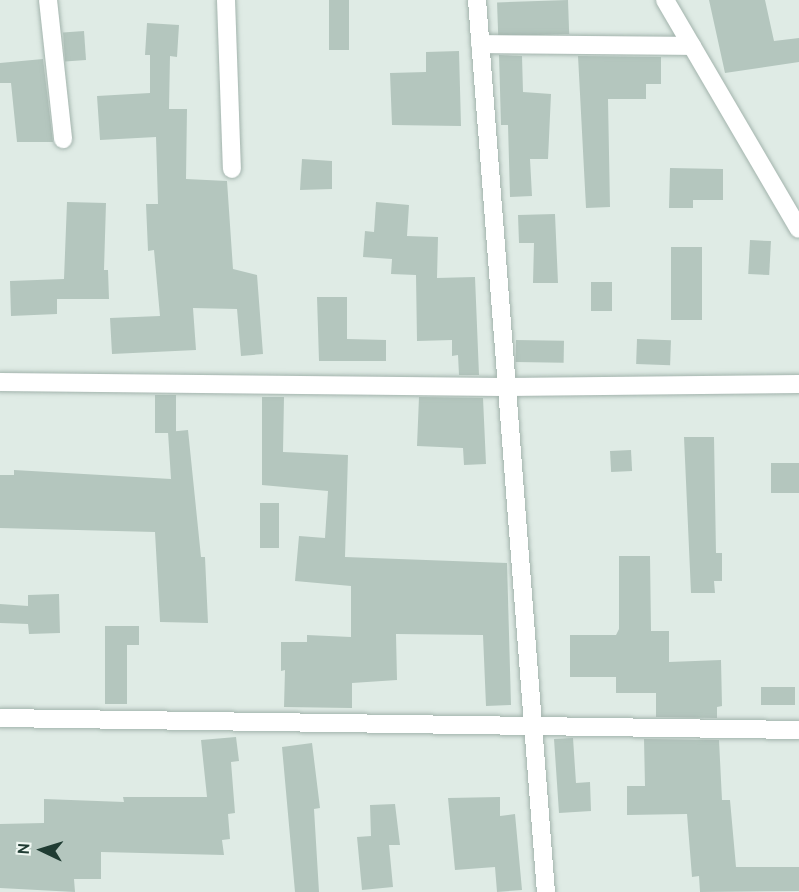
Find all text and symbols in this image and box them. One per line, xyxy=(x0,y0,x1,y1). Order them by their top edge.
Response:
north arrow xyxy=(12,820,72,880)
text: N xyxy=(14,842,33,855)

